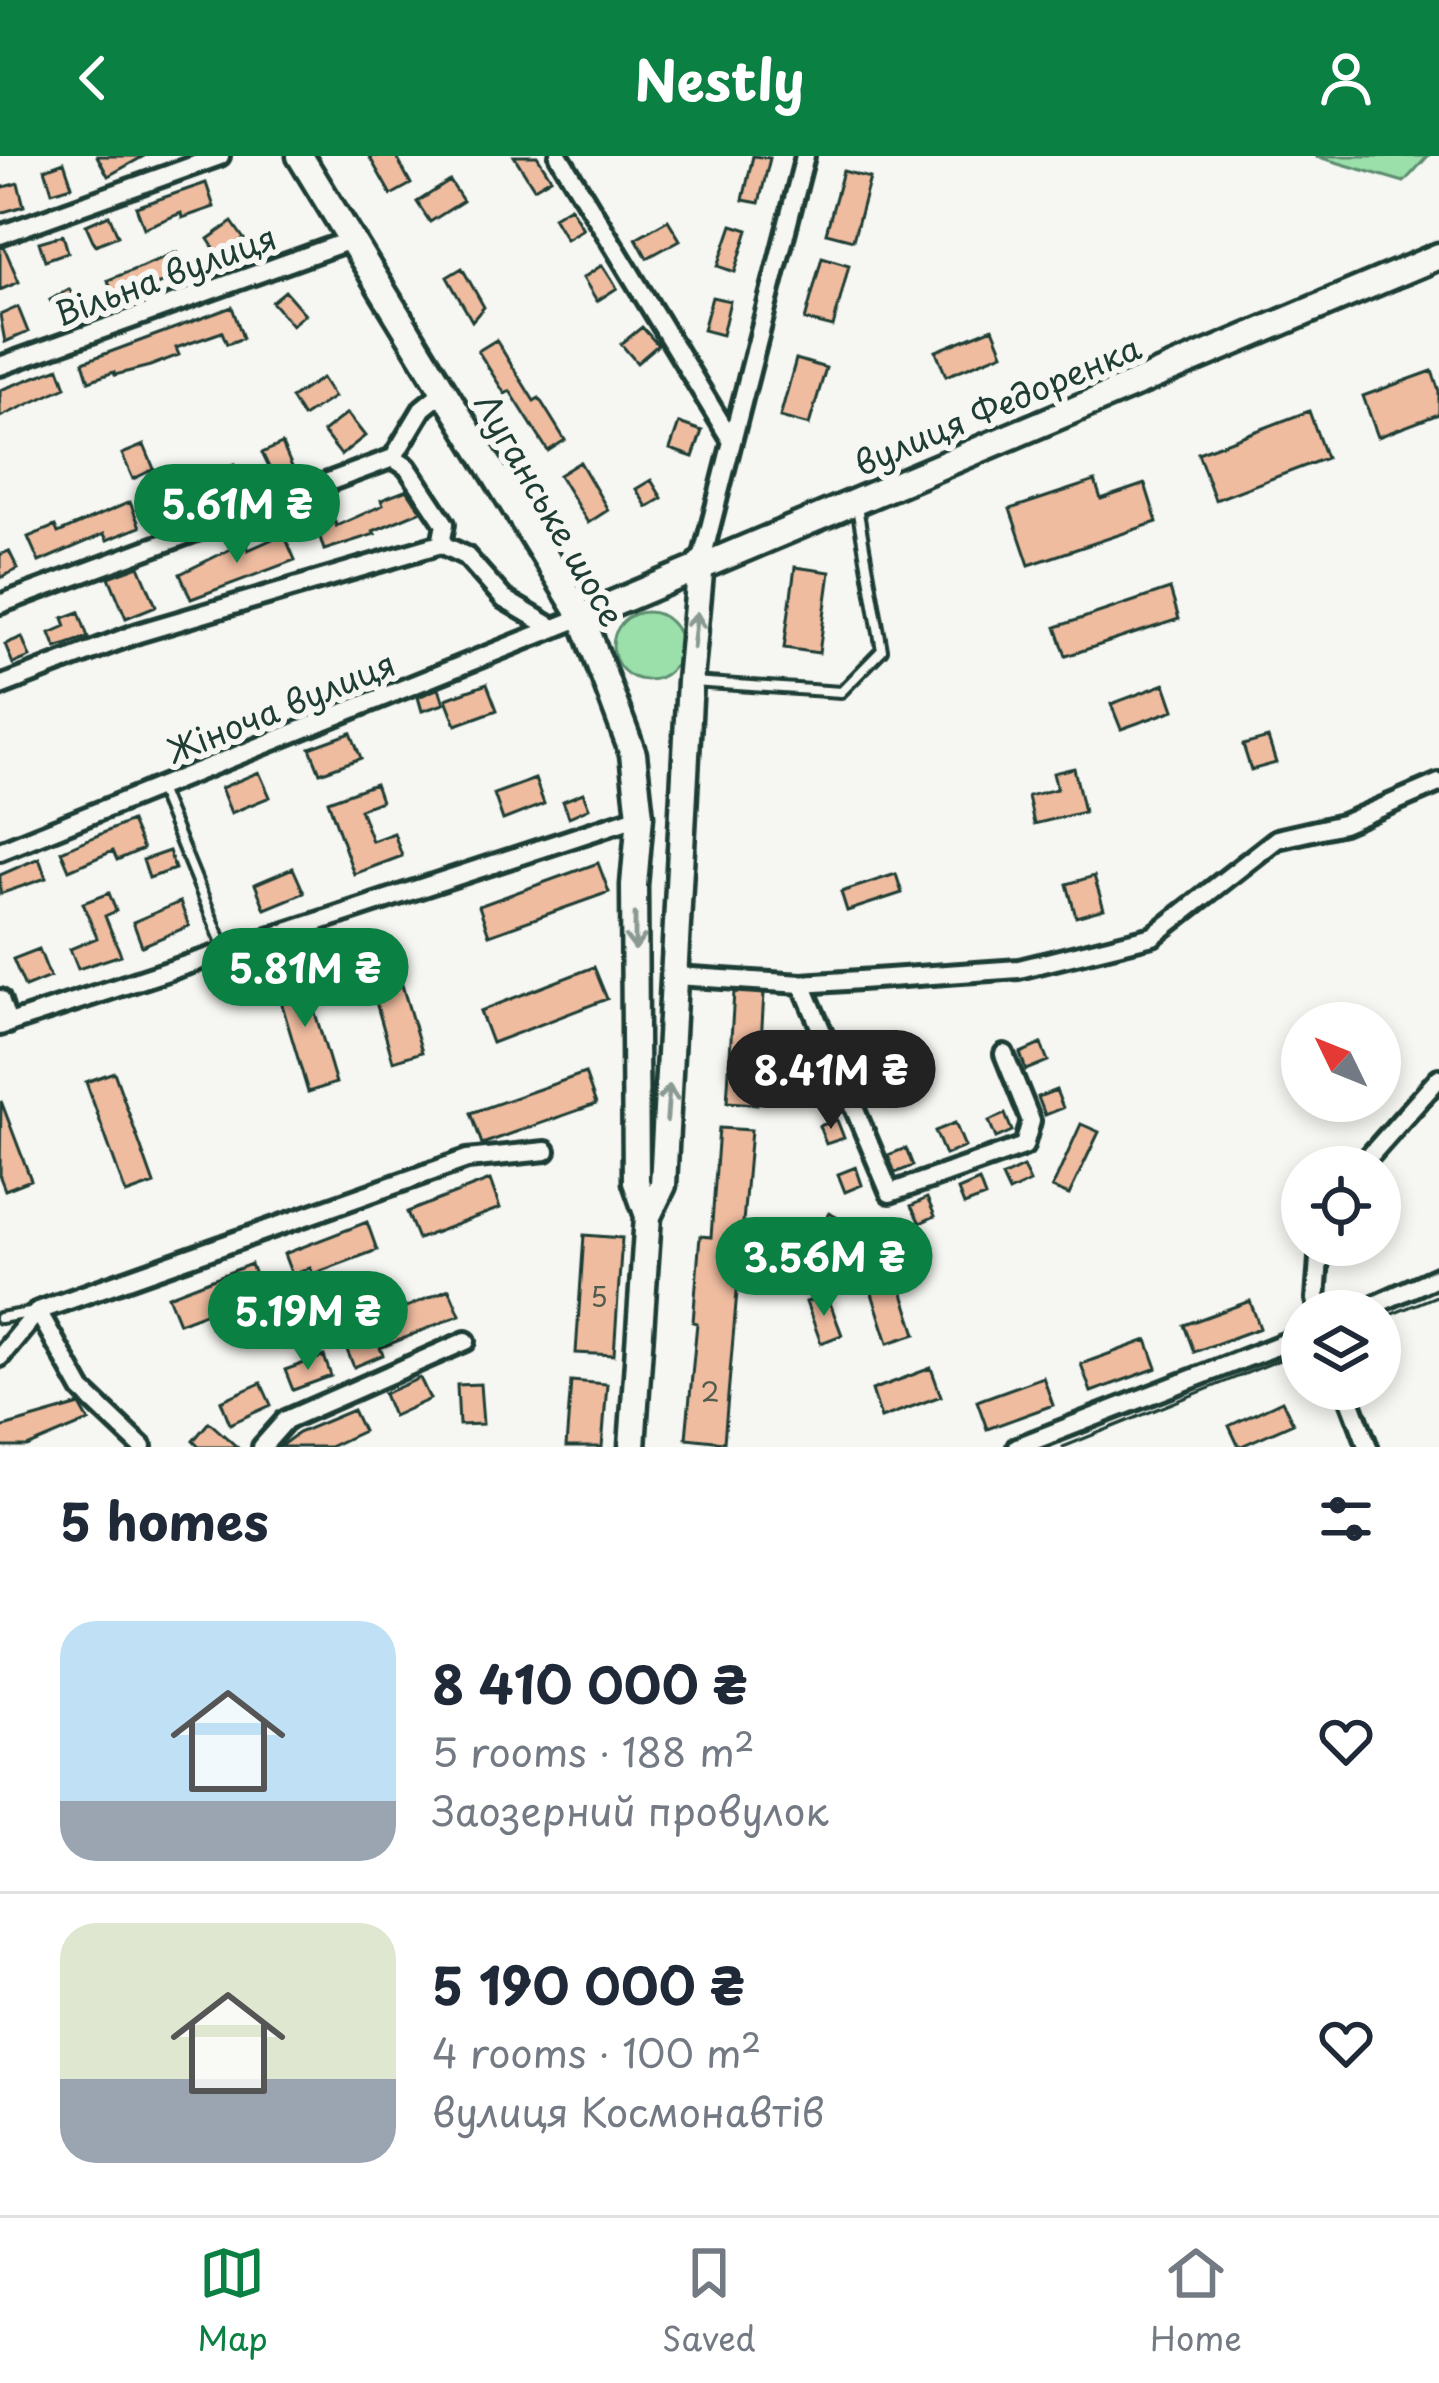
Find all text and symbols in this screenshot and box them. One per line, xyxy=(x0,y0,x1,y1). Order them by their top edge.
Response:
text: Nestly xyxy=(634,38,805,119)
icon: back xyxy=(60,45,126,111)
icon: person xyxy=(1313,45,1379,111)
street label: Вільна вулиця xyxy=(47,211,283,337)
street label: вулиця Федоренка xyxy=(846,321,1148,487)
street label: Луганське шосе xyxy=(464,383,638,635)
pin: 5.61M ₴ xyxy=(126,464,348,566)
text: 5.61M ₴ xyxy=(161,473,313,532)
one-way arrow xyxy=(685,611,707,650)
street label: Жіноча вулиця xyxy=(158,637,402,775)
one-way arrow xyxy=(624,912,646,951)
pin: 5.81M ₴ xyxy=(194,928,416,1030)
text: 5.81M ₴ xyxy=(229,937,381,996)
north arrow xyxy=(1281,1002,1401,1122)
map controls xyxy=(1281,1002,1401,1410)
pin: 8.41M ₴ xyxy=(720,1030,942,1132)
text: 8.41M ₴ xyxy=(754,1039,908,1098)
one-way arrow xyxy=(657,1084,680,1123)
button: locate xyxy=(1281,1146,1401,1266)
pin: 3.56M ₴ xyxy=(713,1217,935,1319)
text: 3.56M ₴ xyxy=(743,1226,905,1285)
pin: 5.19M ₴ xyxy=(197,1271,419,1373)
house number: 5 xyxy=(590,1275,608,1316)
text: 5.19M ₴ xyxy=(235,1280,381,1339)
button: layers xyxy=(1281,1290,1401,1410)
house number: 2 xyxy=(700,1370,720,1411)
text: 5 homes xyxy=(60,1481,269,1558)
icon: filters xyxy=(1313,1486,1379,1552)
text: 8 410 000 ₴ xyxy=(432,1644,748,1721)
icon: home xyxy=(156,1669,300,1813)
icon: heart xyxy=(1313,1708,1379,1774)
text: 5 rooms · 188 m² xyxy=(432,1721,755,1780)
text: Заозерний провулок xyxy=(432,1780,829,1839)
text: 5 190 000 ₴ xyxy=(432,1945,745,2022)
icon: home xyxy=(156,1971,300,2115)
icon: heart xyxy=(1313,2010,1379,2076)
text: 4 rooms · 100 m² xyxy=(432,2022,761,2081)
text: вулиця Космонавтів xyxy=(432,2081,824,2140)
tab: Map xyxy=(197,2240,268,2362)
tab: Saved xyxy=(662,2240,756,2362)
tab: Home xyxy=(1150,2240,1242,2362)

